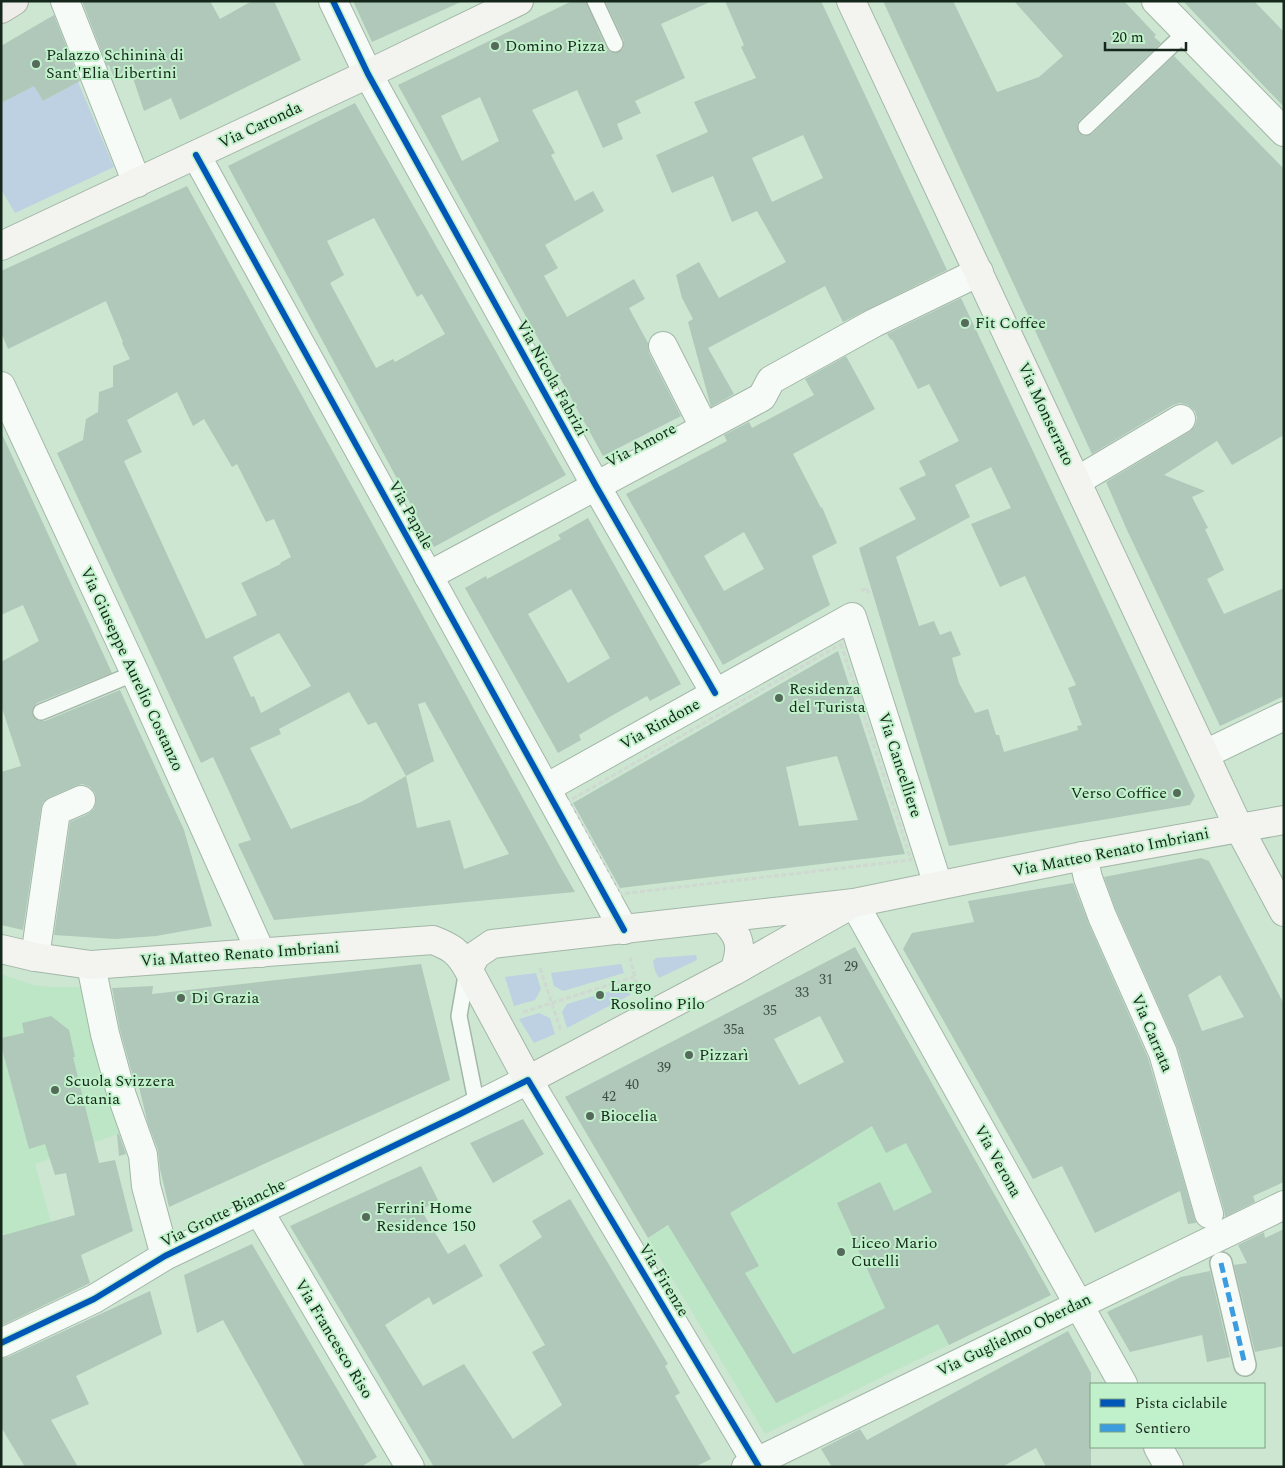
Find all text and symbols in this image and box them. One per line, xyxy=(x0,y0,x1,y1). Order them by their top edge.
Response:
scale bar xyxy=(1105,20,1186,52)
text: 20 m xyxy=(1112,26,1144,49)
place label: Domino Pizza xyxy=(505,34,605,58)
marker: Domino Pizza xyxy=(489,40,501,52)
place label: Palazzo Schininà di Sant'Elia Libertini xyxy=(46,43,184,85)
marker: Palazzo Schininà di Sant'Elia Libertini xyxy=(30,58,42,70)
street label: Via Caronda xyxy=(215,95,306,155)
place label: Fit Coffee xyxy=(975,311,1046,335)
street label: Via Nicola Fabrizi xyxy=(510,316,594,440)
marker: Fit Coffee xyxy=(959,317,971,329)
street label: Via Monserrato xyxy=(1012,358,1080,470)
street label: Via Amore xyxy=(601,416,681,474)
street label: Via Papale xyxy=(382,476,440,554)
street label: Via Giuseppe Aurelio Costanzo xyxy=(74,563,190,775)
place label: Residenza del Turista xyxy=(789,677,866,719)
street label: Via Rindone xyxy=(616,692,704,756)
marker: Residenza del Turista xyxy=(773,692,785,704)
street label: Via Cancelliere xyxy=(872,709,928,821)
place label: Verso Coffice xyxy=(1071,781,1167,805)
marker: Verso Coffice xyxy=(1171,787,1183,799)
street label: Via Matteo Renato Imbriani xyxy=(1011,821,1211,883)
street label: Via Matteo Renato Imbriani xyxy=(140,935,340,973)
house number: 29 xyxy=(844,956,858,977)
house number: 31 xyxy=(819,969,833,990)
place label: Largo Rosolino Pilo xyxy=(610,974,705,1016)
house number: 33 xyxy=(795,982,809,1003)
place label: Di Grazia xyxy=(191,986,260,1010)
marker: Largo Rosolino Pilo xyxy=(594,989,606,1001)
street label: Via Carrata xyxy=(1125,990,1179,1076)
marker: Di Grazia xyxy=(175,992,187,1004)
house number: 35 xyxy=(763,1000,777,1021)
house number: 35a xyxy=(724,1019,745,1040)
place label: Pizzarì xyxy=(699,1043,749,1067)
marker: Pizzarì xyxy=(683,1049,695,1061)
house number: 39 xyxy=(657,1057,671,1078)
place label: Scuola Svizzera Catania xyxy=(65,1069,175,1111)
house number: 40 xyxy=(625,1074,639,1095)
marker: Scuola Svizzera Catania xyxy=(49,1084,61,1096)
house number: 42 xyxy=(602,1086,616,1107)
place label: Biocelia xyxy=(600,1104,657,1128)
marker: Biocelia xyxy=(584,1110,596,1122)
street label: Via Verona xyxy=(968,1120,1028,1202)
street label: Via Grotte Bianche xyxy=(156,1172,290,1254)
place label: Ferrini Home Residence 150 xyxy=(376,1196,476,1238)
marker: Ferrini Home Residence 150 xyxy=(360,1211,372,1223)
place label: Liceo Mario Cutelli xyxy=(851,1231,937,1273)
street label: Via Firenze xyxy=(633,1239,695,1321)
marker: Liceo Mario Cutelli xyxy=(835,1246,847,1258)
street label: Via Francesco Riso xyxy=(289,1275,379,1403)
street label: Via Guglielmo Oberdan xyxy=(933,1287,1095,1383)
legend xyxy=(1090,1383,1265,1448)
text: Pista ciclabile xyxy=(1135,1392,1228,1415)
text: Sentiero xyxy=(1135,1417,1191,1440)

